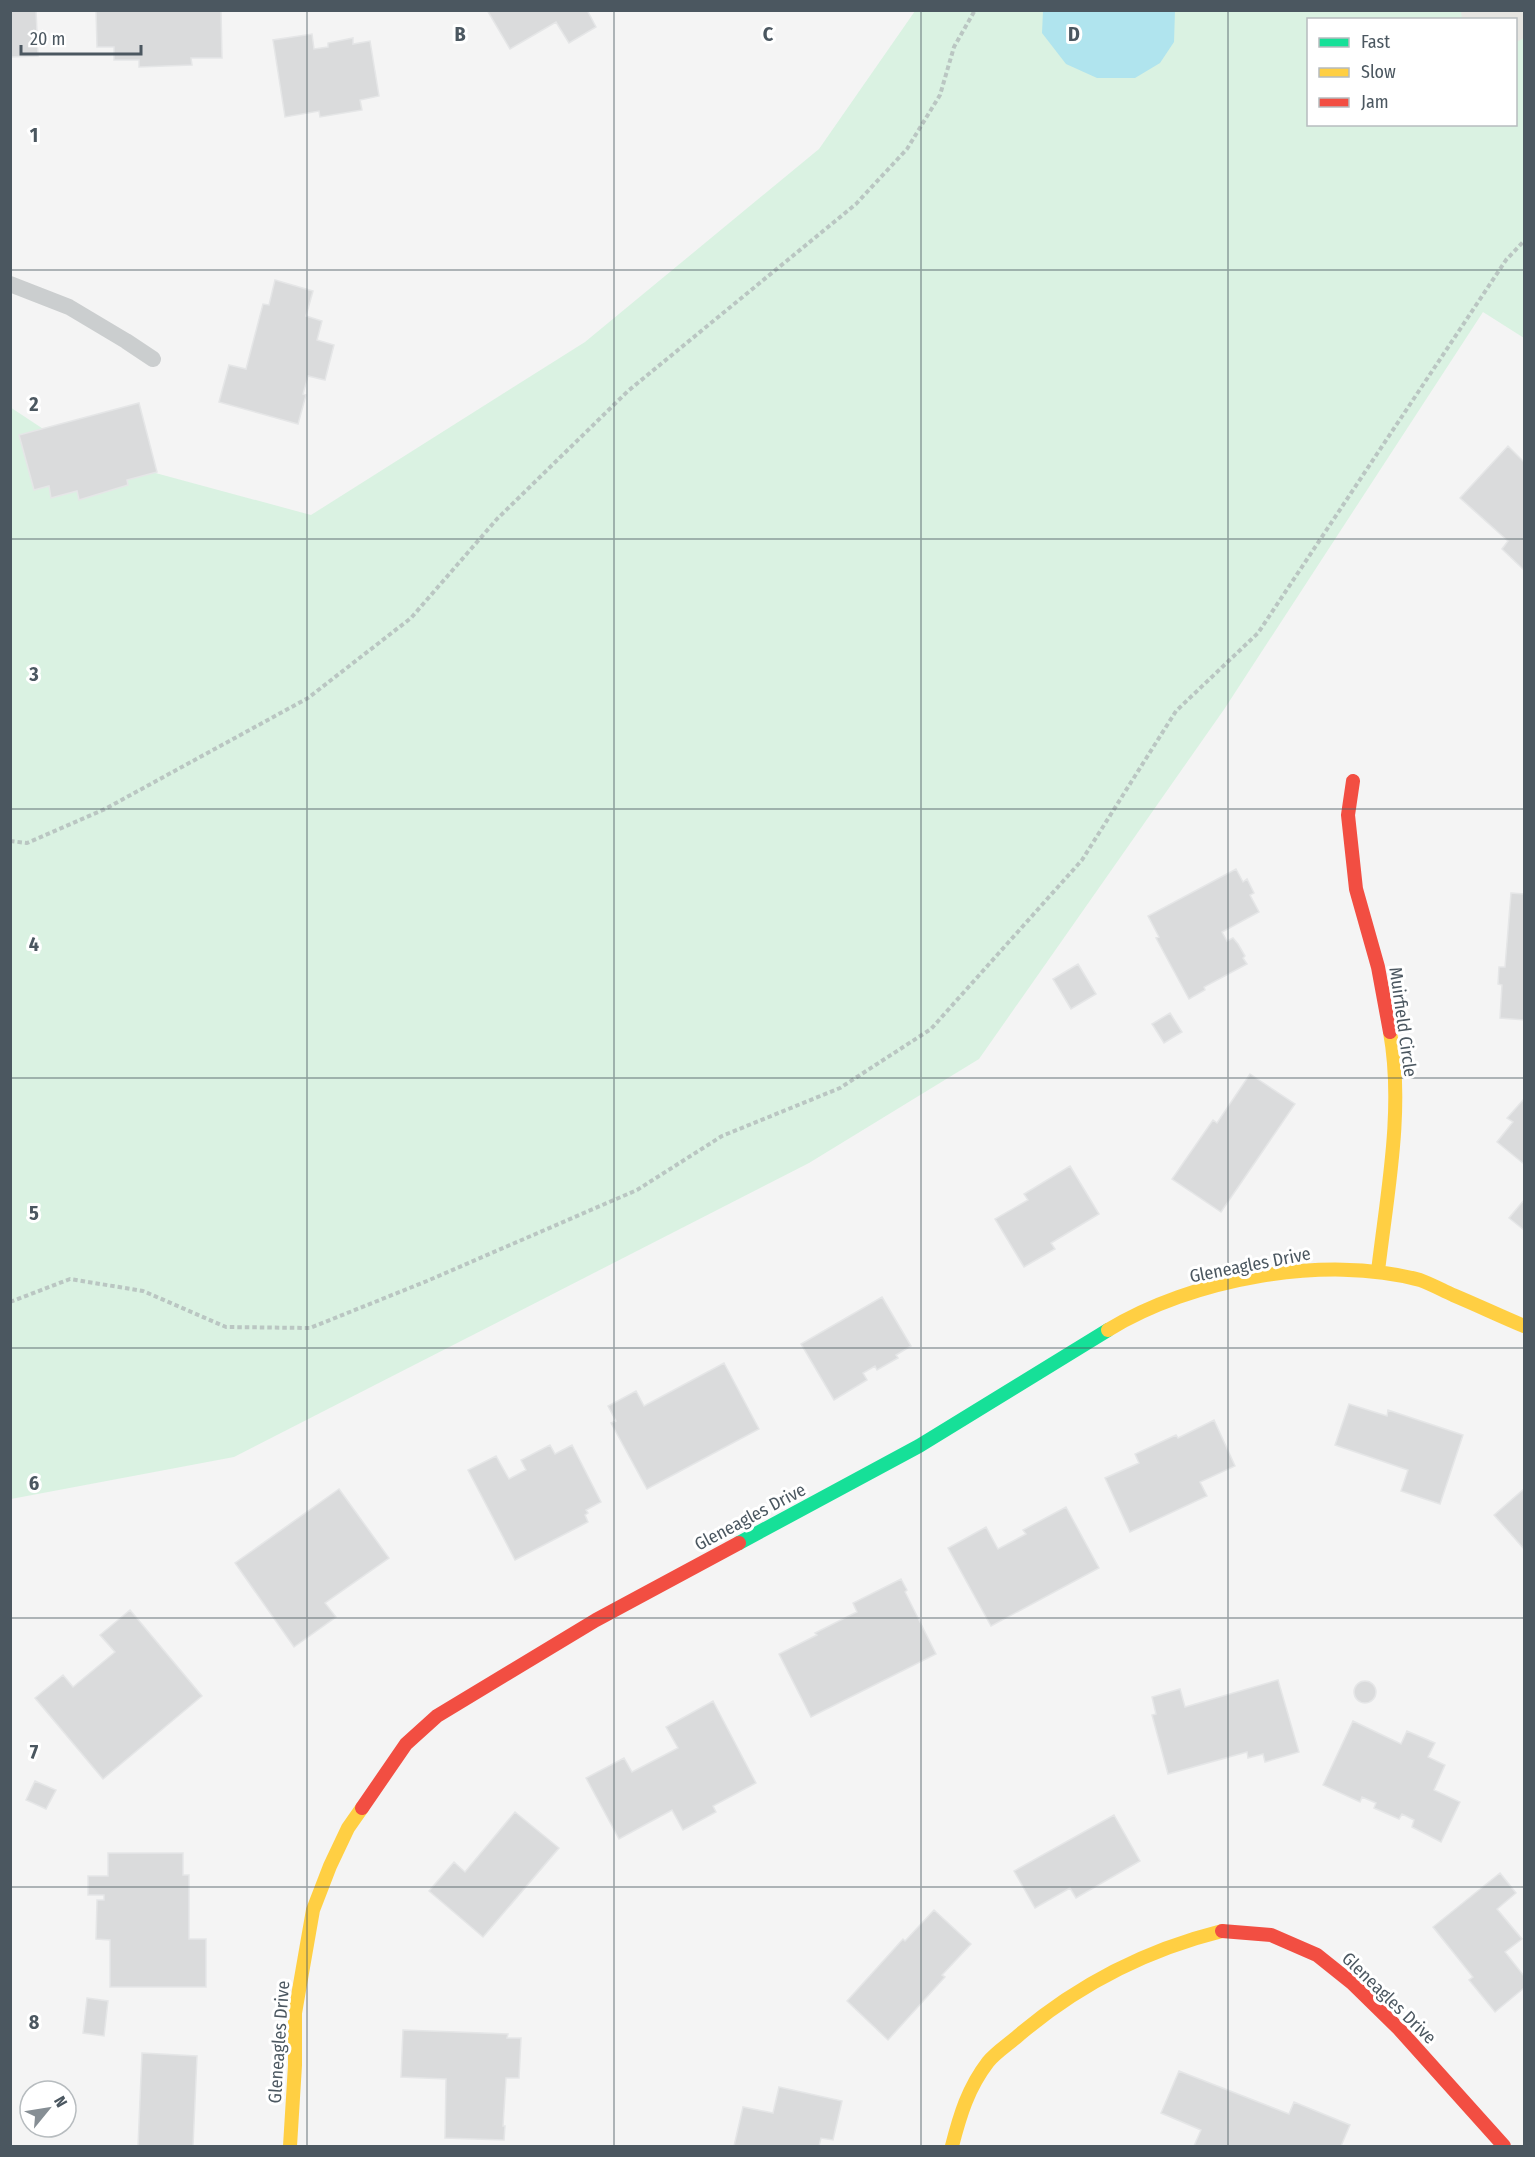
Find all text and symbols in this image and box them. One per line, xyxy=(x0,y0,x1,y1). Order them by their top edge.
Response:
scale bar xyxy=(21,18,141,56)
legend xyxy=(1307,18,1517,126)
text: B xyxy=(454,22,466,46)
text: C xyxy=(763,22,774,46)
text: D xyxy=(1068,22,1080,46)
text: 20 m xyxy=(30,28,65,50)
text: Fast xyxy=(1361,31,1390,53)
text: Slow xyxy=(1361,61,1396,83)
text: Jam xyxy=(1361,91,1389,113)
text: 1 xyxy=(30,123,38,147)
text: 2 xyxy=(28,392,39,416)
text: 3 xyxy=(28,662,39,686)
text: 4 xyxy=(29,932,39,956)
street label: Muirfield Circle xyxy=(1384,966,1422,1078)
text: 5 xyxy=(29,1201,39,1225)
street label: Gleneagles Drive xyxy=(1188,1242,1312,1288)
text: 6 xyxy=(29,1471,39,1495)
street label: Gleneagles Drive xyxy=(691,1478,809,1556)
text: 7 xyxy=(30,1740,39,1764)
street label: Gleneagles Drive xyxy=(1337,1947,1441,2049)
street label: Gleneagles Drive xyxy=(264,1980,294,2104)
text: 8 xyxy=(29,2010,40,2034)
north arrow xyxy=(18,2079,78,2139)
text: N xyxy=(50,2093,71,2111)

